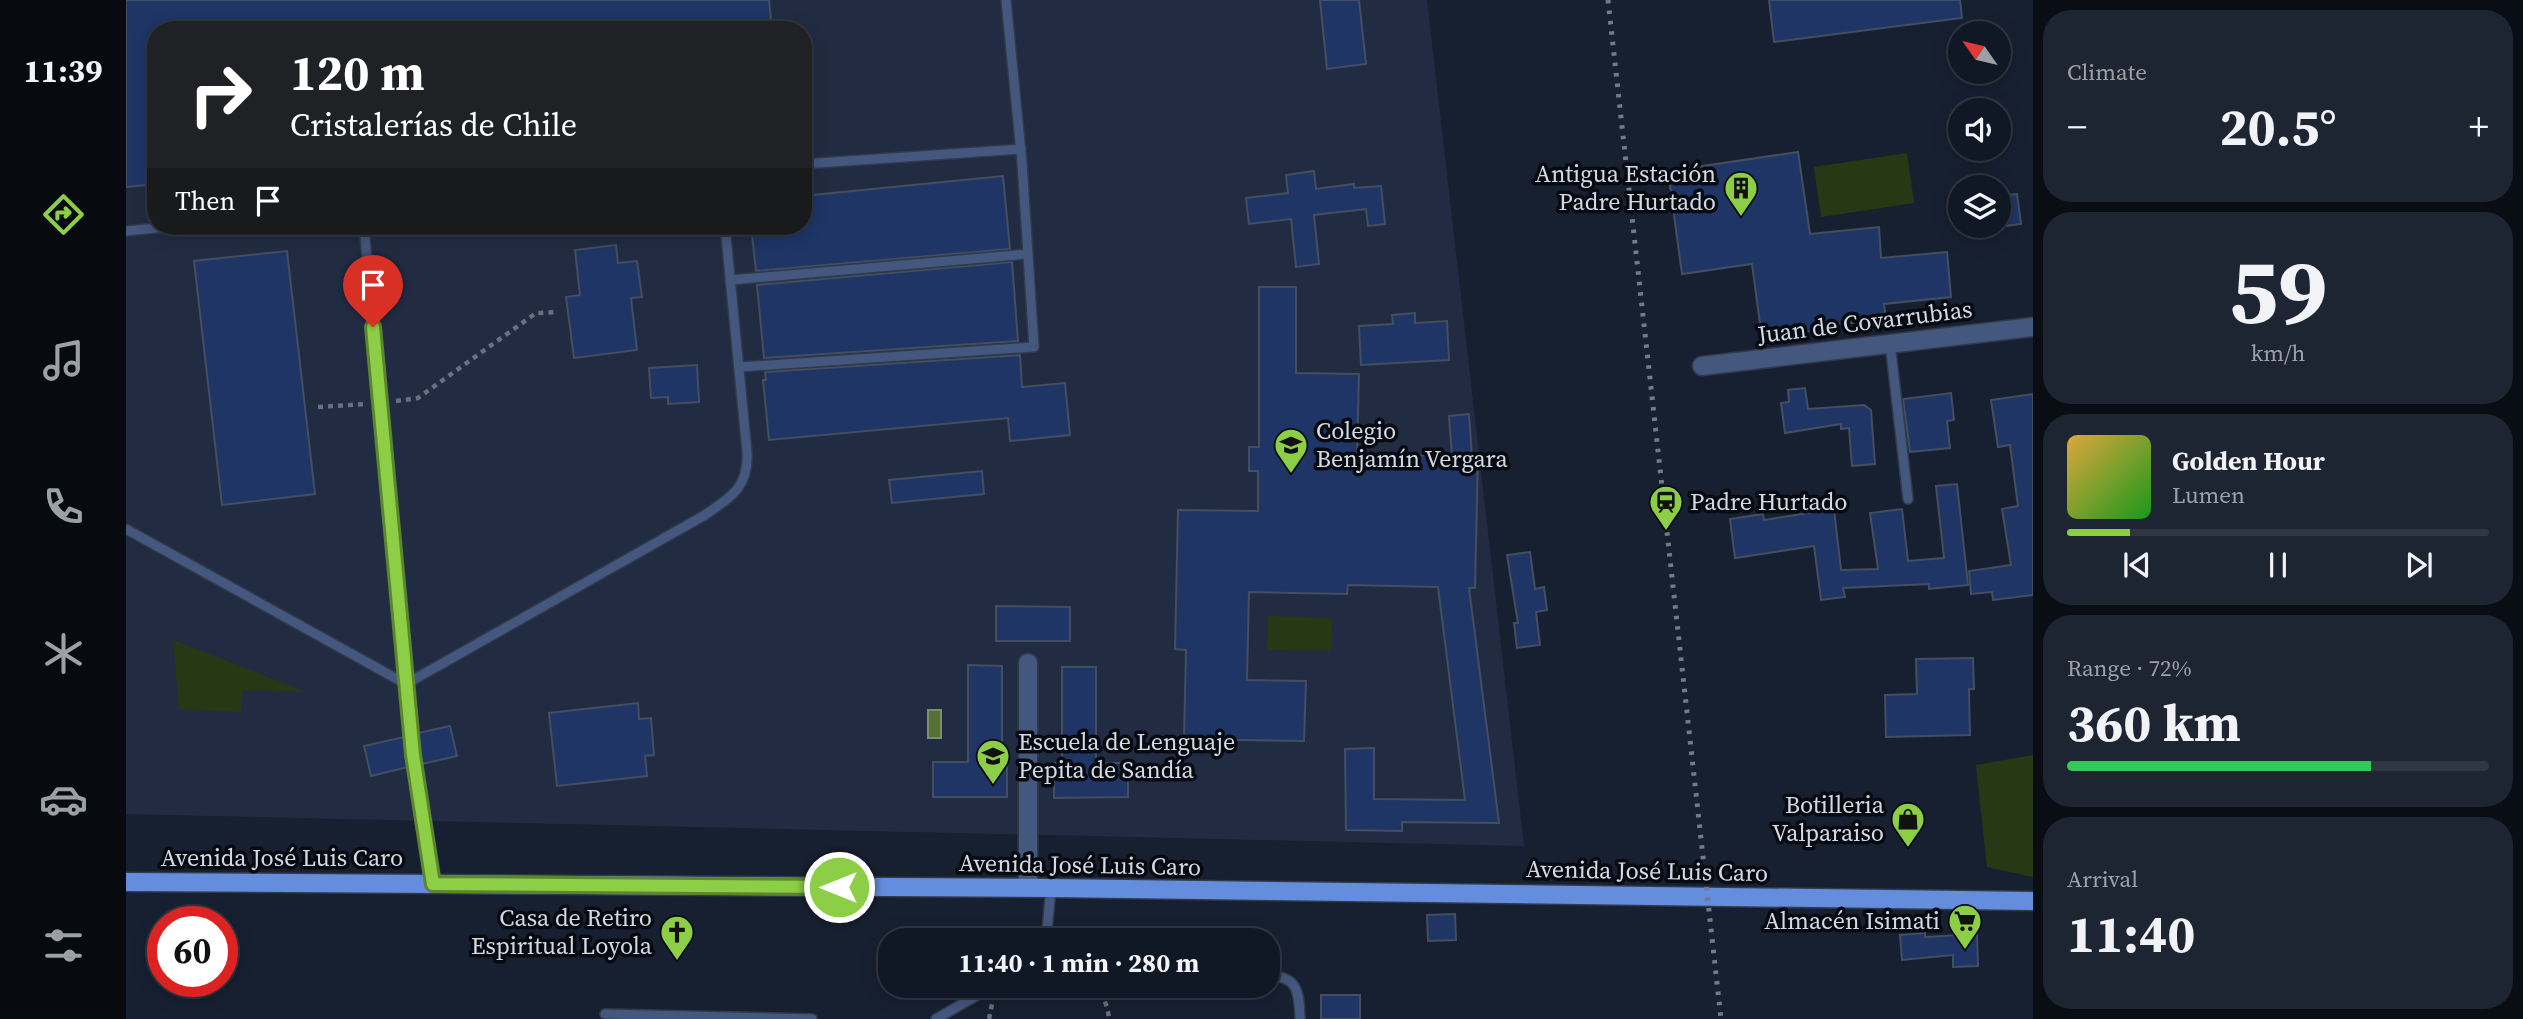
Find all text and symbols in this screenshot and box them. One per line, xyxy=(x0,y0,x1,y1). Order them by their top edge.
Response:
north arrow xyxy=(1948,21,2011,84)
map controls xyxy=(1948,21,2011,238)
text: 120 m xyxy=(290,39,425,106)
text: 11:39 xyxy=(24,49,102,93)
icon: right xyxy=(175,49,266,140)
text: Climate xyxy=(2067,56,2147,88)
text: 20.5° xyxy=(2219,91,2337,162)
button: sound xyxy=(1948,98,2011,161)
text: − xyxy=(2067,101,2087,153)
text: + xyxy=(2469,101,2489,153)
text: Cristalerías de Chile xyxy=(290,103,577,147)
place label: Antigua Estación Padre Hurtado xyxy=(1535,157,1716,218)
building icon: Antigua Estación Padre Hurtado xyxy=(1722,169,1760,218)
button: layers xyxy=(1948,175,2011,238)
icon: arrive xyxy=(249,182,287,220)
text: Then xyxy=(175,183,235,219)
icon: directions xyxy=(39,190,88,239)
text: 59 xyxy=(2229,229,2327,353)
pin xyxy=(343,255,403,327)
icon: arrive xyxy=(354,266,392,304)
street label: Juan de Covarrubias xyxy=(1755,292,1974,351)
icon: music xyxy=(39,336,88,385)
text: km/h xyxy=(2251,337,2305,369)
place label: Colegio Benjamín Vergara xyxy=(1316,414,1508,475)
school or university icon: Colegio Benjamín Vergara xyxy=(1272,426,1310,475)
text: Golden Hour xyxy=(2172,443,2325,479)
text: Lumen xyxy=(2172,479,2245,511)
icon: phone xyxy=(39,482,88,531)
station icon: Padre Hurtado xyxy=(1647,483,1685,532)
place label: Padre Hurtado xyxy=(1690,485,1848,518)
icon: previous xyxy=(2118,546,2156,584)
icon: pause xyxy=(2259,546,2297,584)
icon: next xyxy=(2400,546,2438,584)
icon: climate xyxy=(39,629,88,678)
text: Range · 72% xyxy=(2067,652,2192,684)
text: 360 km xyxy=(2067,687,2241,758)
place label: Escuela de Lenguaje Pepita de Sandía xyxy=(1018,725,1235,786)
school or university icon: Escuela de Lenguaje Pepita de Sandía xyxy=(974,737,1012,786)
icon: car xyxy=(39,775,88,824)
place label: Botilleria Valparaiso xyxy=(1772,788,1885,849)
shop icon: Botilleria Valparaiso xyxy=(1889,800,1927,849)
street label: Avenida José Luis Caro xyxy=(161,841,403,874)
street label: Avenida José Luis Caro xyxy=(959,846,1201,883)
position arrow xyxy=(802,850,876,924)
street label: Avenida José Luis Caro xyxy=(1526,852,1768,889)
text: Arrival xyxy=(2067,863,2138,895)
text: 11:40 xyxy=(2067,898,2195,969)
place label: Casa de Retiro Espiritual Loyola xyxy=(471,901,653,962)
supermarket icon: Almacén Isimati xyxy=(1946,902,1984,951)
place label: Almacén Isimati xyxy=(1764,904,1940,937)
speed limit sign: 60 xyxy=(147,906,238,997)
church icon: Casa de Retiro Espiritual Loyola xyxy=(658,913,696,962)
icon: filters xyxy=(39,921,88,970)
text: 11:40 · 1 min · 280 m xyxy=(959,945,1199,981)

